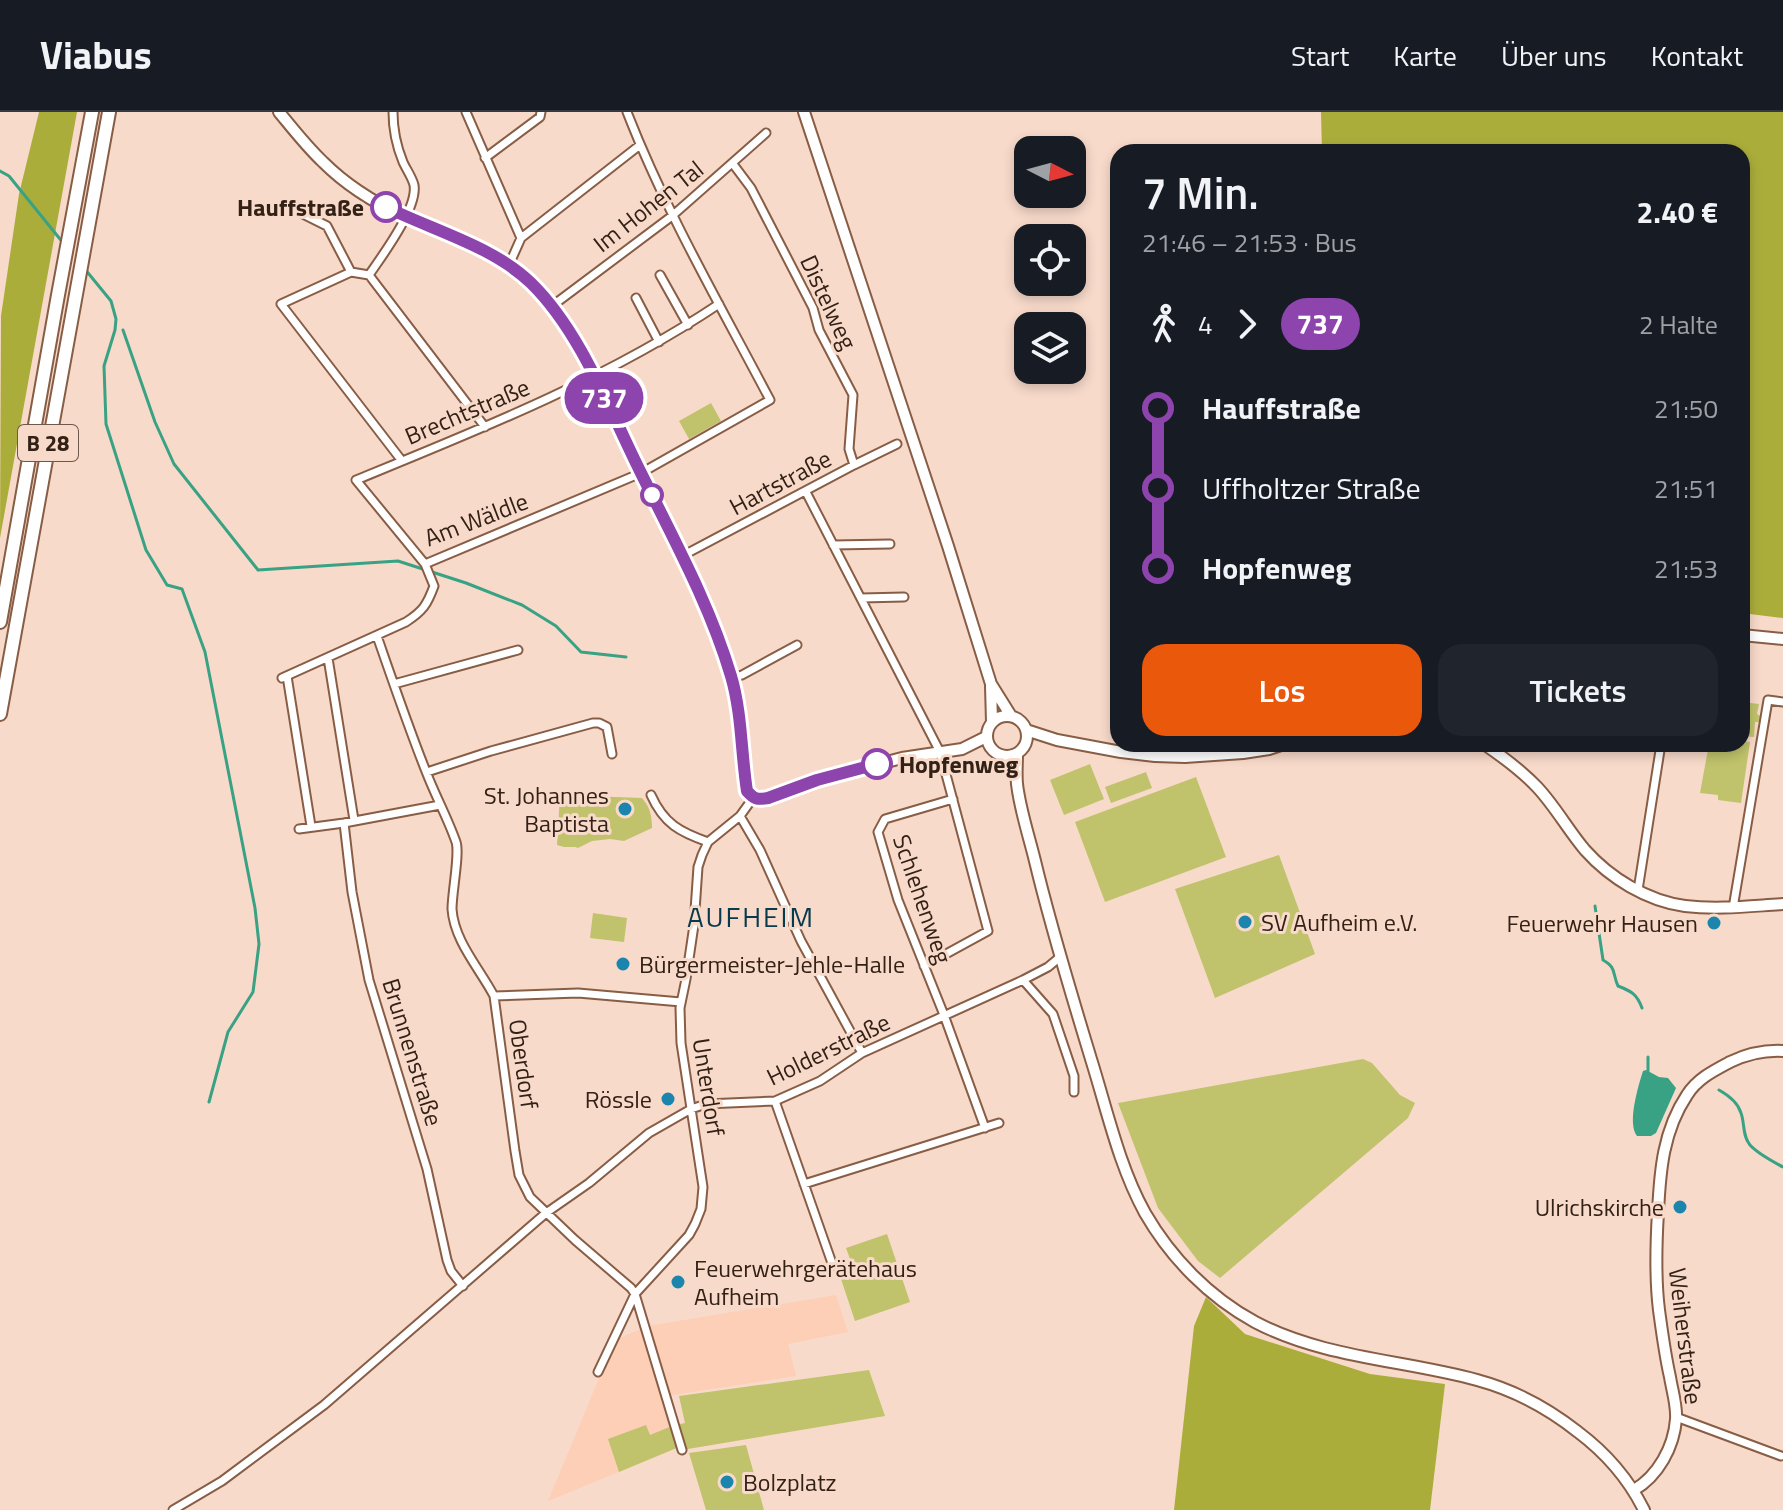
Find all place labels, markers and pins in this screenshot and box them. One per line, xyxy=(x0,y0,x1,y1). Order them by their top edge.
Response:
place label: Hauffstraße xyxy=(237,189,364,225)
marker: Hauffstraße xyxy=(371,192,401,222)
unlabelled marker xyxy=(641,484,663,506)
place label: Hopfenweg xyxy=(899,746,1019,782)
marker: Hopfenweg xyxy=(862,749,892,779)
place label: St. Johannes Baptista xyxy=(484,777,609,841)
marker: St. Johannes Baptista xyxy=(616,800,634,818)
place label: SV Aufheim e.V. xyxy=(1261,904,1418,940)
place label: Feuerwehr Hausen xyxy=(1507,905,1698,941)
marker: SV Aufheim e.V. xyxy=(1236,913,1254,931)
marker: Feuerwehr Hausen xyxy=(1705,914,1723,932)
place label: Bürgermeister-Jehle-Halle xyxy=(639,946,905,982)
marker: Bürgermeister-Jehle-Halle xyxy=(614,955,632,973)
place label: Rössle xyxy=(585,1081,652,1117)
marker: Rössle xyxy=(659,1090,677,1108)
place label: Ulrichskirche xyxy=(1535,1189,1664,1225)
marker: Ulrichskirche xyxy=(1671,1198,1689,1216)
place label: Feuerwehrgerätehaus Aufheim xyxy=(694,1250,917,1314)
marker: Feuerwehrgerätehaus Aufheim xyxy=(669,1273,687,1291)
place label: Bolzplatz xyxy=(743,1464,836,1500)
marker: Bolzplatz xyxy=(718,1473,736,1491)

